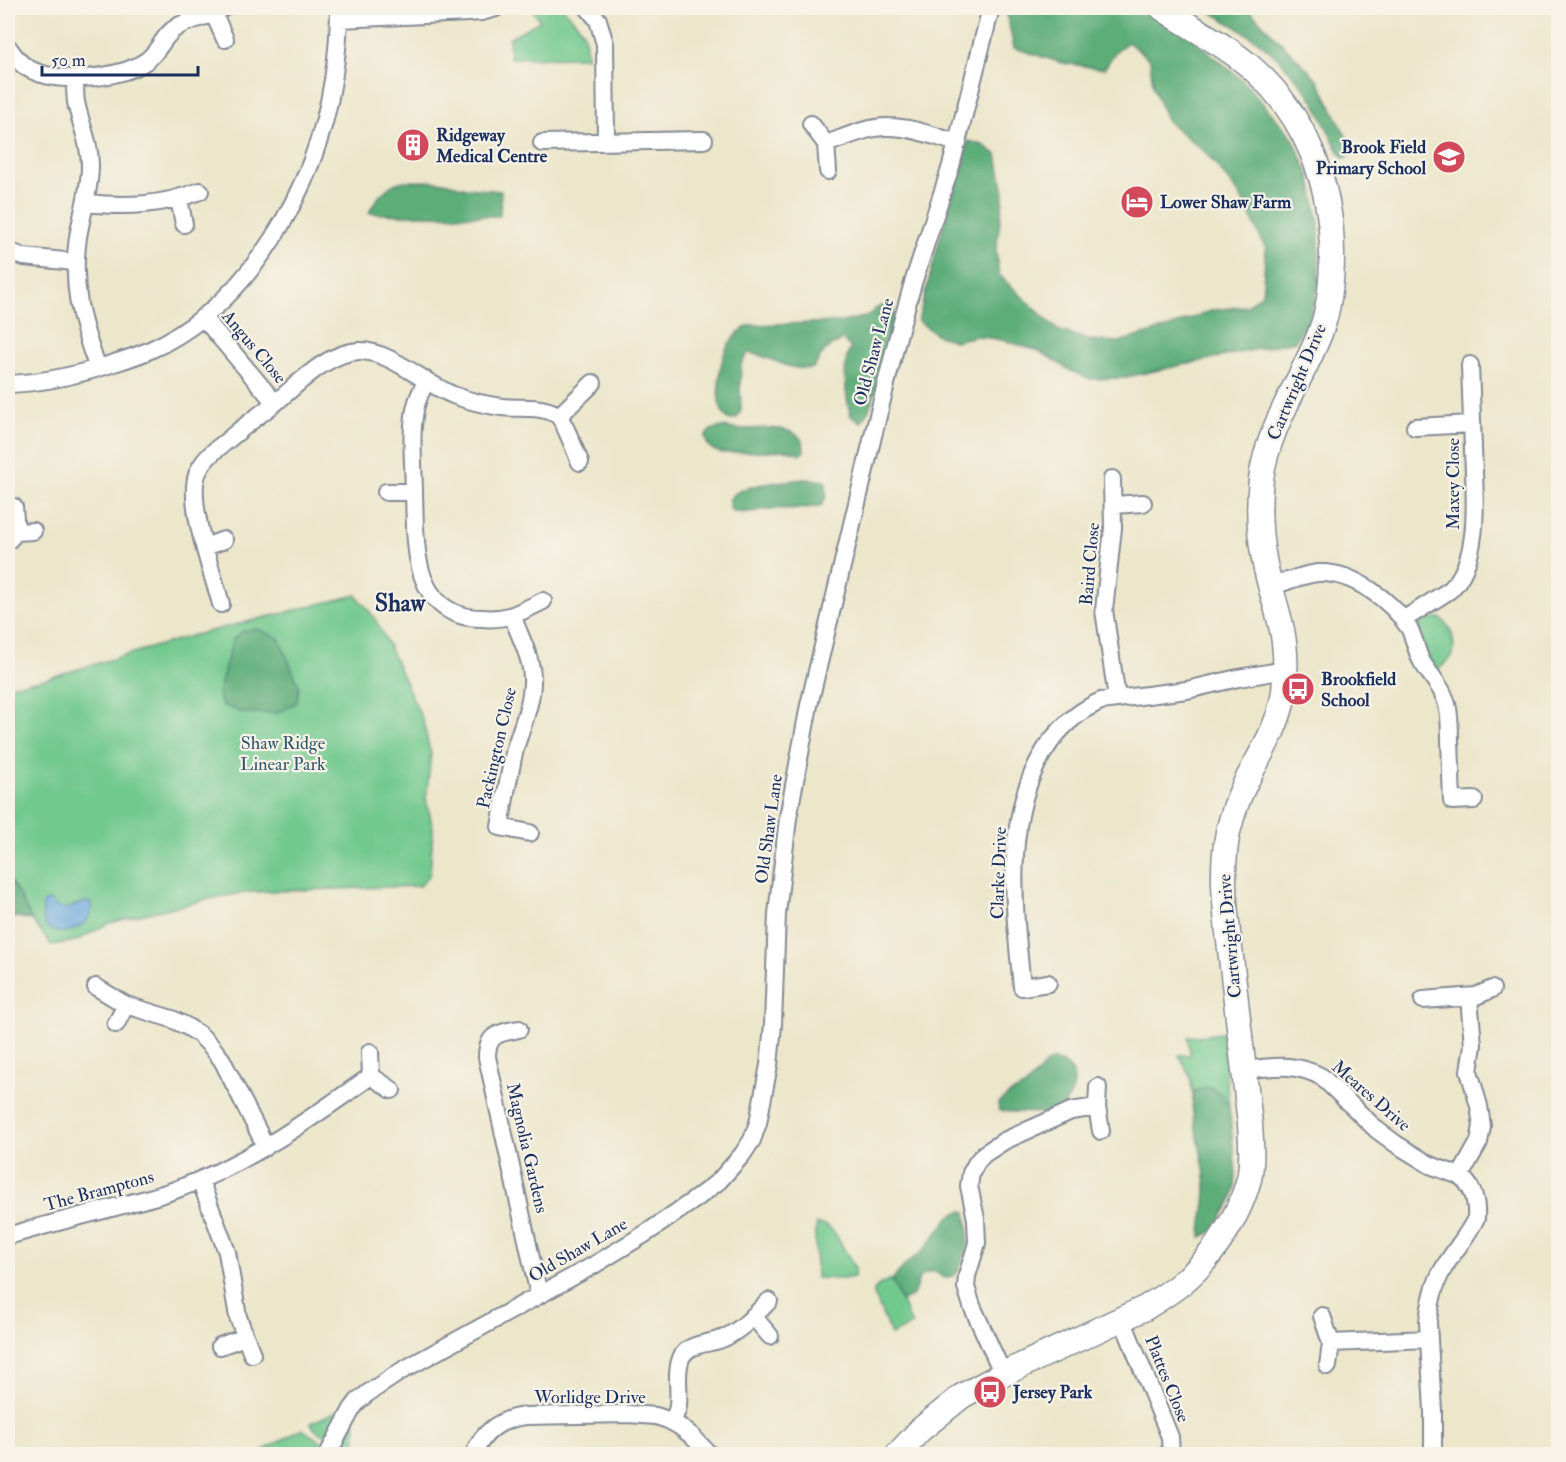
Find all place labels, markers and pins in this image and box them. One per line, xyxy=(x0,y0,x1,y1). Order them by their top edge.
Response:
place label: Ridgeway Medical Centre xyxy=(435,124,548,168)
building icon: Ridgeway Medical Centre xyxy=(395,127,431,163)
place label: Brook Field Primary School xyxy=(1316,136,1426,180)
school or university icon: Brook Field Primary School xyxy=(1431,139,1467,175)
hotel icon: Lower Shaw Farm xyxy=(1119,184,1155,220)
place label: Lower Shaw Farm xyxy=(1160,191,1292,214)
place label: Brookfield School xyxy=(1321,668,1396,712)
bus stop icon: Brookfield School xyxy=(1280,671,1316,707)
bus stop icon: Jersey Park xyxy=(972,1374,1008,1410)
place label: Jersey Park xyxy=(1012,1381,1093,1404)

